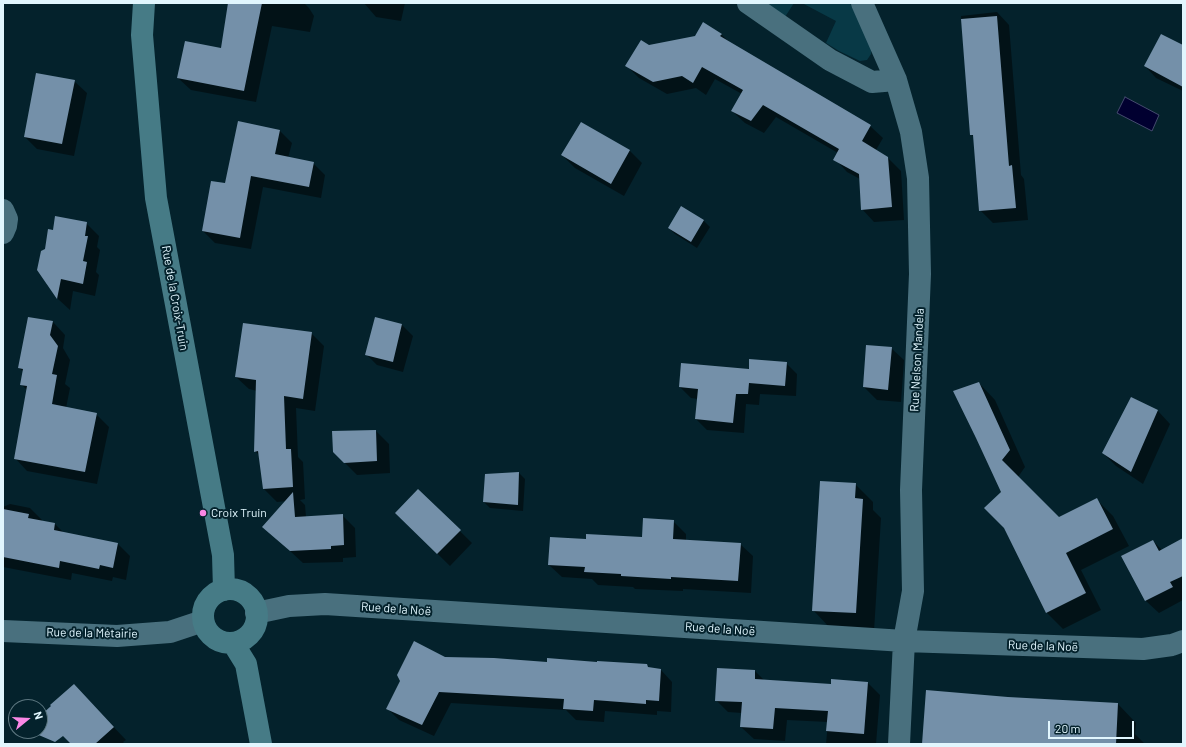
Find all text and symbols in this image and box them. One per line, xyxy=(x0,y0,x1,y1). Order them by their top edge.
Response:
street label: Rue de la Croix-Truin xyxy=(159,244,191,352)
street label: Rue Nelson Mandela xyxy=(907,308,927,412)
place label: Croix Truin xyxy=(211,506,267,520)
marker: Croix Truin xyxy=(198,508,208,518)
street label: Rue de la Noë xyxy=(360,599,432,619)
street label: Rue de la Noë xyxy=(684,619,756,639)
street label: Rue de la Métairie xyxy=(46,625,138,641)
street label: Rue de la Noë xyxy=(1008,638,1078,654)
north arrow xyxy=(8,699,48,739)
text: N xyxy=(32,710,46,721)
scale bar xyxy=(1050,713,1136,739)
text: 20 m xyxy=(1055,721,1081,735)

